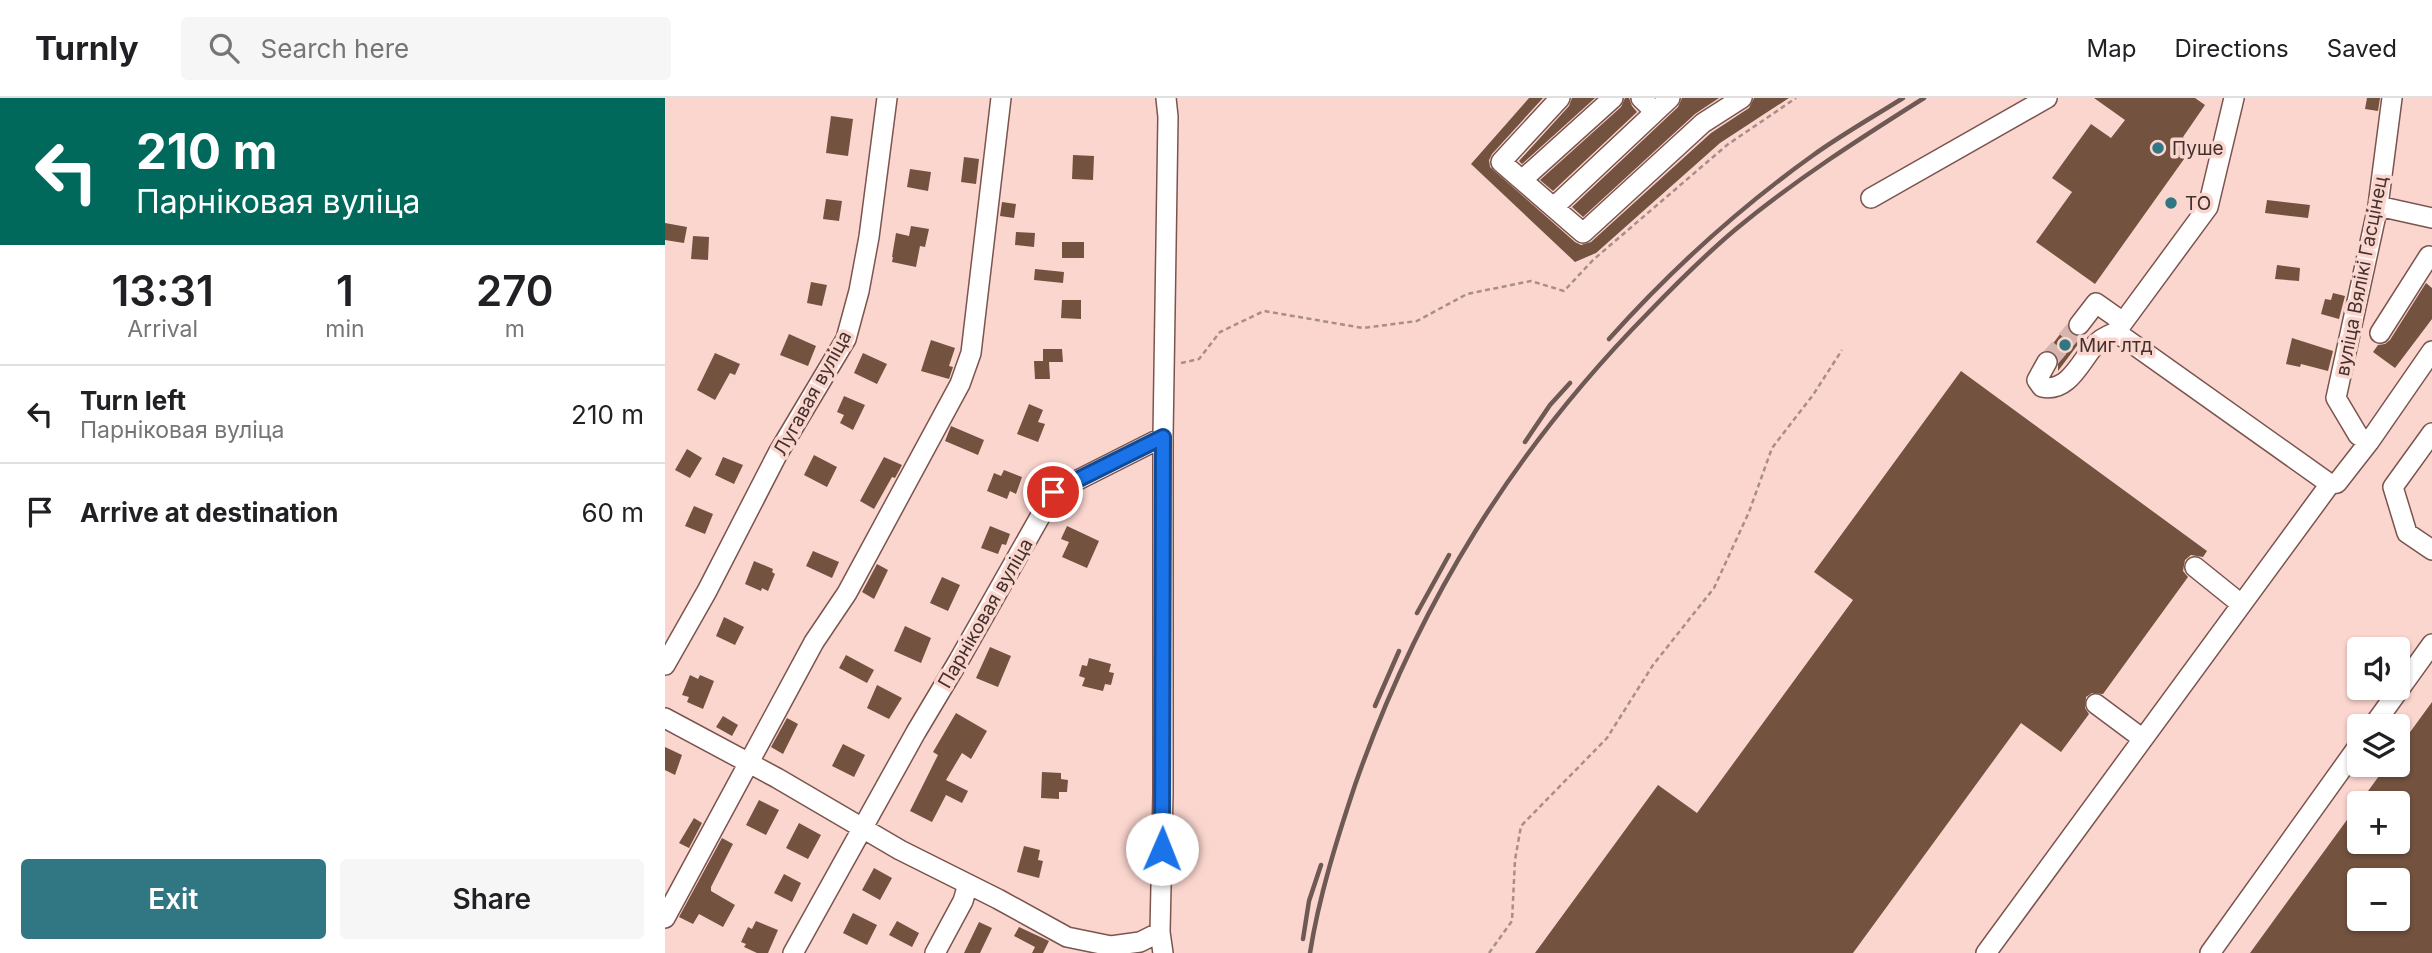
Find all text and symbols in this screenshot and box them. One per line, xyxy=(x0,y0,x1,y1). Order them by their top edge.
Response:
search box xyxy=(181,17,671,80)
text: Turnly xyxy=(35,28,139,68)
icon: search xyxy=(205,29,243,67)
text: Search here xyxy=(261,33,409,64)
text: Map xyxy=(2087,34,2136,63)
text: Directions xyxy=(2174,34,2289,63)
text: Saved xyxy=(2327,34,2397,63)
text: 210 m xyxy=(136,122,277,181)
icon: left xyxy=(21,126,112,217)
place label: Пуше xyxy=(2172,137,2224,160)
marker: Пуше xyxy=(2150,140,2166,156)
street label: вуліца Вялікі Гасцінец xyxy=(2331,174,2392,378)
text: Парніковая вуліца xyxy=(136,182,420,221)
place label: ТО xyxy=(2185,192,2211,215)
marker: ТО xyxy=(2163,195,2179,211)
text: 13:31 xyxy=(111,265,214,316)
text: 1 xyxy=(336,265,354,316)
text: 270 xyxy=(476,265,554,316)
text: Arrival xyxy=(127,315,198,343)
text: min xyxy=(325,315,365,343)
text: m xyxy=(505,315,525,343)
street label: Лугавая вуліца xyxy=(769,327,856,460)
place label: Миг лтд xyxy=(2079,334,2153,357)
marker: Миг лтд xyxy=(2057,337,2073,353)
text: Turn left xyxy=(80,385,186,416)
icon: left xyxy=(21,395,59,433)
text: 210 m xyxy=(571,399,644,430)
text: Парніковая вуліца xyxy=(80,416,284,444)
pin xyxy=(1023,462,1083,522)
icon: arrive xyxy=(1034,473,1072,511)
icon: arrive xyxy=(21,493,59,531)
text: Arrive at destination xyxy=(80,497,339,528)
text: 60 m xyxy=(581,497,644,528)
street label: Парніковая вуліца xyxy=(933,534,1038,692)
map controls xyxy=(2347,637,2410,931)
button: sound xyxy=(2347,637,2410,700)
button: layers xyxy=(2347,714,2410,777)
button: + xyxy=(2347,791,2410,854)
position arrow xyxy=(1125,812,1199,886)
button: Exit xyxy=(21,859,326,939)
button: Share xyxy=(340,859,644,939)
button: − xyxy=(2347,868,2410,931)

